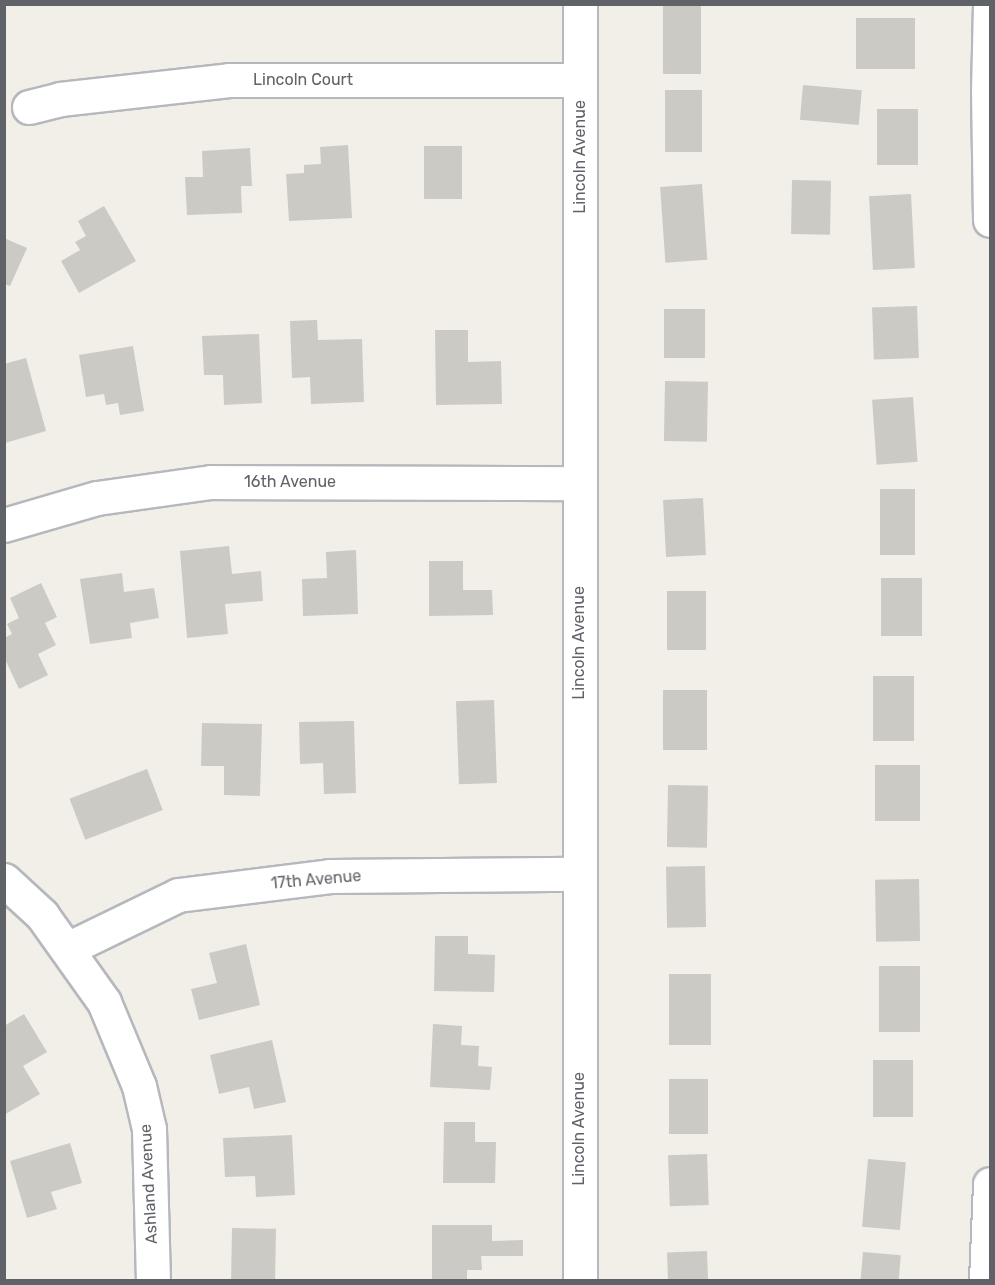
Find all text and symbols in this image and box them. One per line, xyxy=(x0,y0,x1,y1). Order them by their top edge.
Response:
street label: Lincoln Court xyxy=(253,70,353,90)
street label: Lincoln Avenue xyxy=(570,100,590,214)
street label: 16th Avenue xyxy=(244,472,336,492)
street label: Lincoln Avenue xyxy=(569,586,589,700)
street label: 17th Avenue xyxy=(270,866,362,894)
street label: Lincoln Avenue xyxy=(569,1072,589,1186)
street label: Ashland Avenue xyxy=(136,1123,162,1245)

